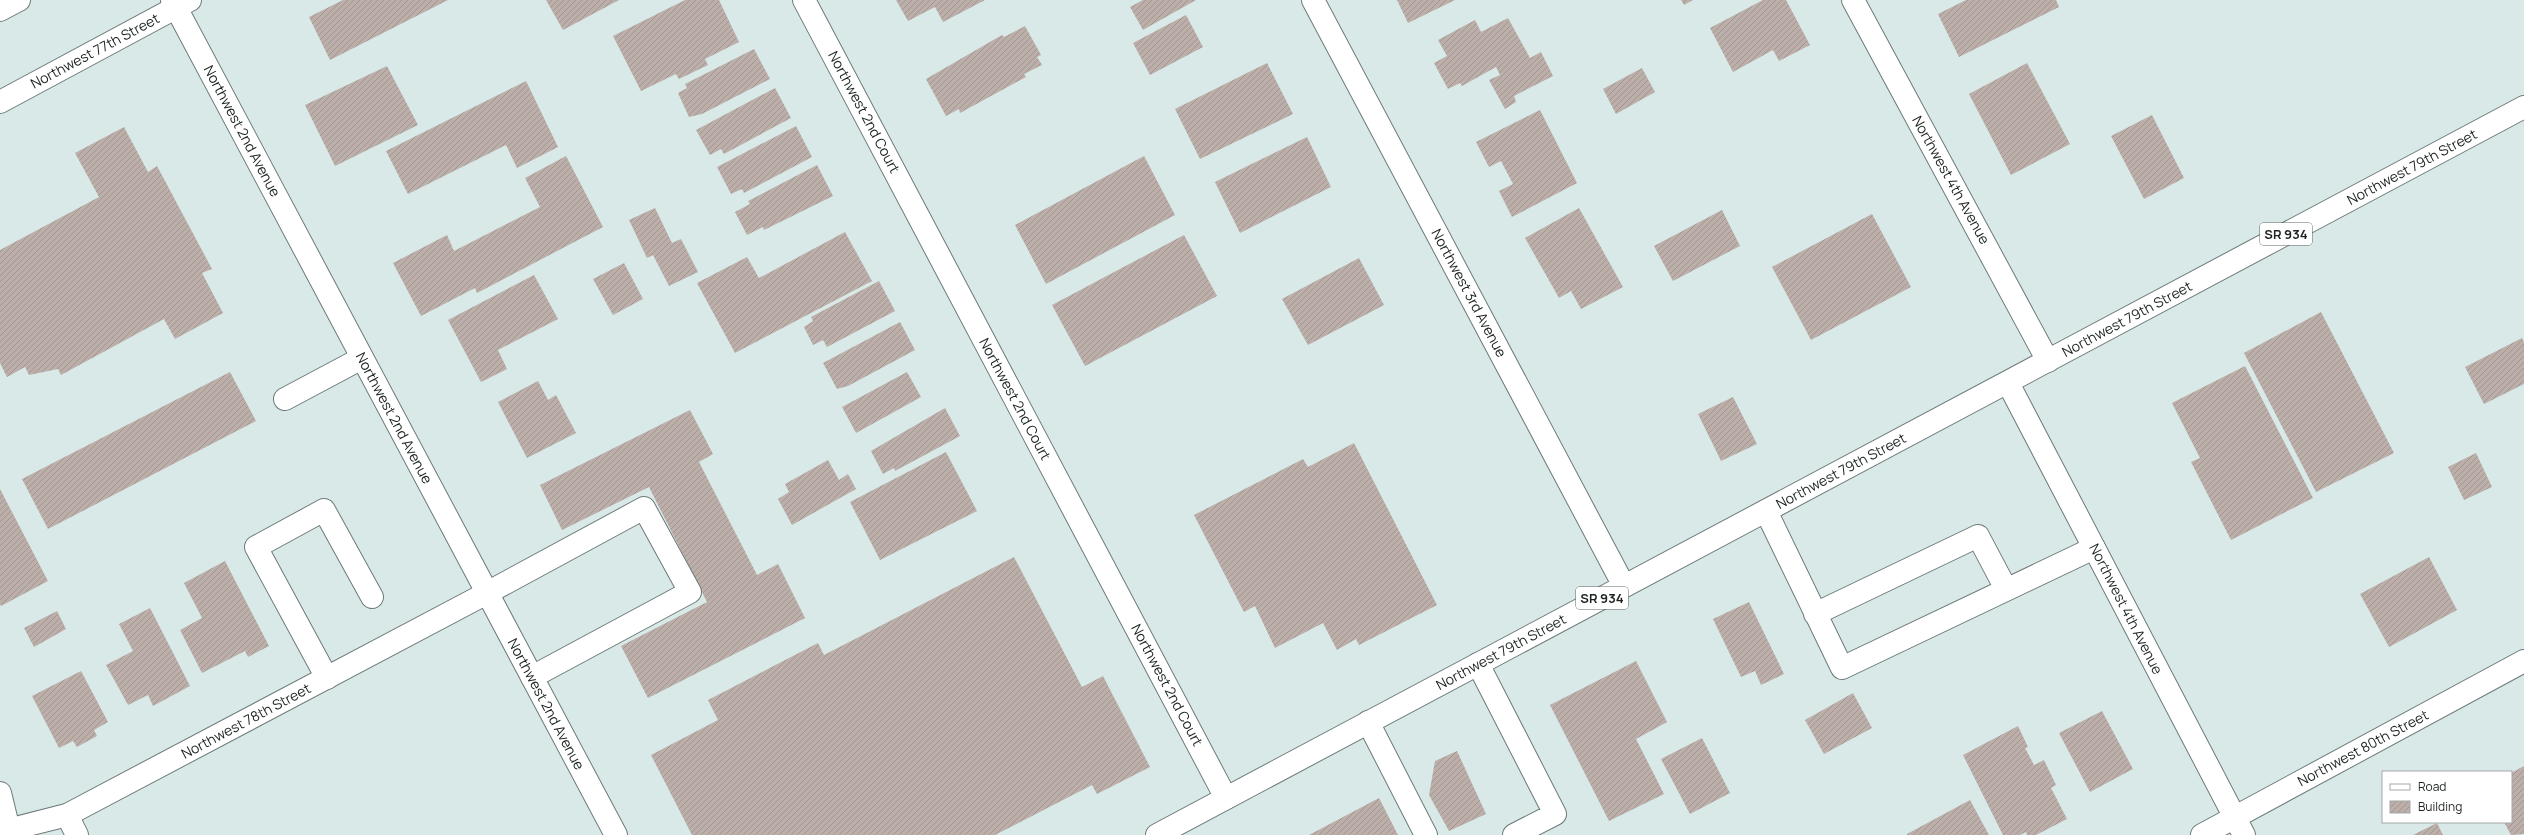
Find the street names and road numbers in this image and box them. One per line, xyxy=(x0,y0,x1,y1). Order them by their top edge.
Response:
street label: Northwest 77th Street xyxy=(27,8,163,93)
street label: Northwest 2nd Court xyxy=(824,47,905,177)
street label: Northwest 2nd Avenue xyxy=(200,62,285,200)
street label: Northwest 4th Avenue xyxy=(1908,112,1995,247)
street label: Northwest 79th Street xyxy=(2343,124,2480,209)
road number: SR 934 xyxy=(2260,223,2312,245)
street label: Northwest 3rd Avenue xyxy=(1428,225,1511,360)
street label: Northwest 79th Street xyxy=(2058,276,2195,361)
street label: Northwest 2nd Court xyxy=(975,334,1056,464)
street label: Northwest 2nd Avenue xyxy=(352,349,437,487)
street label: Northwest 79th Street xyxy=(1772,428,1909,513)
street label: Northwest 4th Avenue xyxy=(2085,540,2168,677)
road number: SR 934 xyxy=(1576,587,1628,609)
street label: Northwest 79th Street xyxy=(1432,609,1569,694)
street label: Northwest 2nd Court xyxy=(1127,620,1208,750)
street label: Northwest 2nd Avenue xyxy=(504,635,589,773)
street label: Northwest 78th Street xyxy=(178,678,314,763)
street label: Northwest 80th Street xyxy=(2294,705,2432,790)

